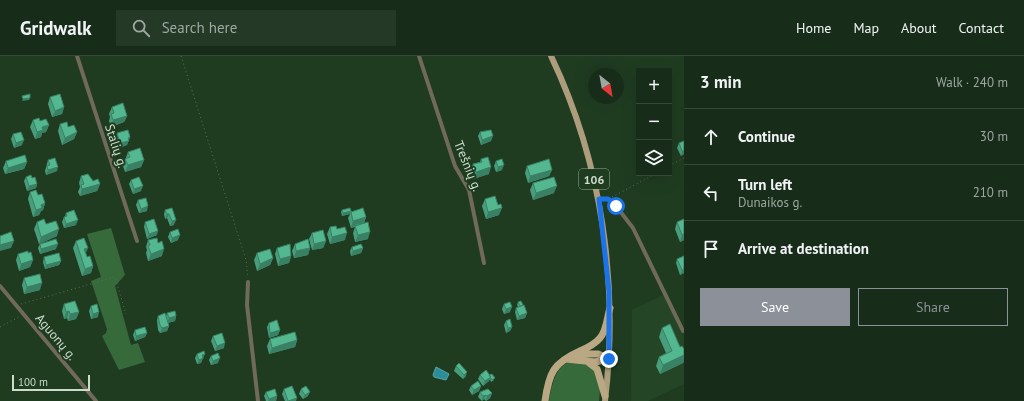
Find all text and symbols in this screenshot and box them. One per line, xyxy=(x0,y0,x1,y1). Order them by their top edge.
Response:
search box xyxy=(116,10,396,46)
text: Gridwalk xyxy=(20,16,92,40)
icon: search xyxy=(130,17,152,39)
text: Search here xyxy=(162,18,237,37)
text: Home xyxy=(796,19,831,37)
text: Map xyxy=(853,19,879,37)
text: About xyxy=(901,19,937,37)
text: Contact xyxy=(959,19,1004,37)
north arrow xyxy=(588,68,624,104)
map controls xyxy=(636,68,672,176)
button: + xyxy=(636,68,672,104)
text: 3 min xyxy=(700,71,741,93)
text: Walk · 240 m xyxy=(936,74,1008,91)
button: − xyxy=(636,104,672,140)
street label: Stalių g. xyxy=(101,122,131,170)
icon: ahead xyxy=(700,126,722,148)
text: Continue xyxy=(738,127,795,146)
text: 30 m xyxy=(980,128,1008,145)
street label: Trešnių g. xyxy=(450,138,486,194)
button: layers xyxy=(636,140,672,176)
road number: 106 xyxy=(579,169,609,189)
text: Turn left xyxy=(738,175,792,194)
icon: left xyxy=(700,182,722,204)
text: 210 m xyxy=(973,184,1008,201)
text: Dunaikos g. xyxy=(738,194,802,211)
route start xyxy=(607,197,625,215)
icon: arrive xyxy=(700,238,722,260)
text: Arrive at destination xyxy=(738,239,869,258)
button: Save xyxy=(700,288,850,326)
button: Share xyxy=(858,288,1008,326)
street label: Aguonų g. xyxy=(32,310,81,364)
route end xyxy=(600,350,618,368)
scale bar xyxy=(12,373,90,392)
text: 100 m xyxy=(18,375,48,389)

